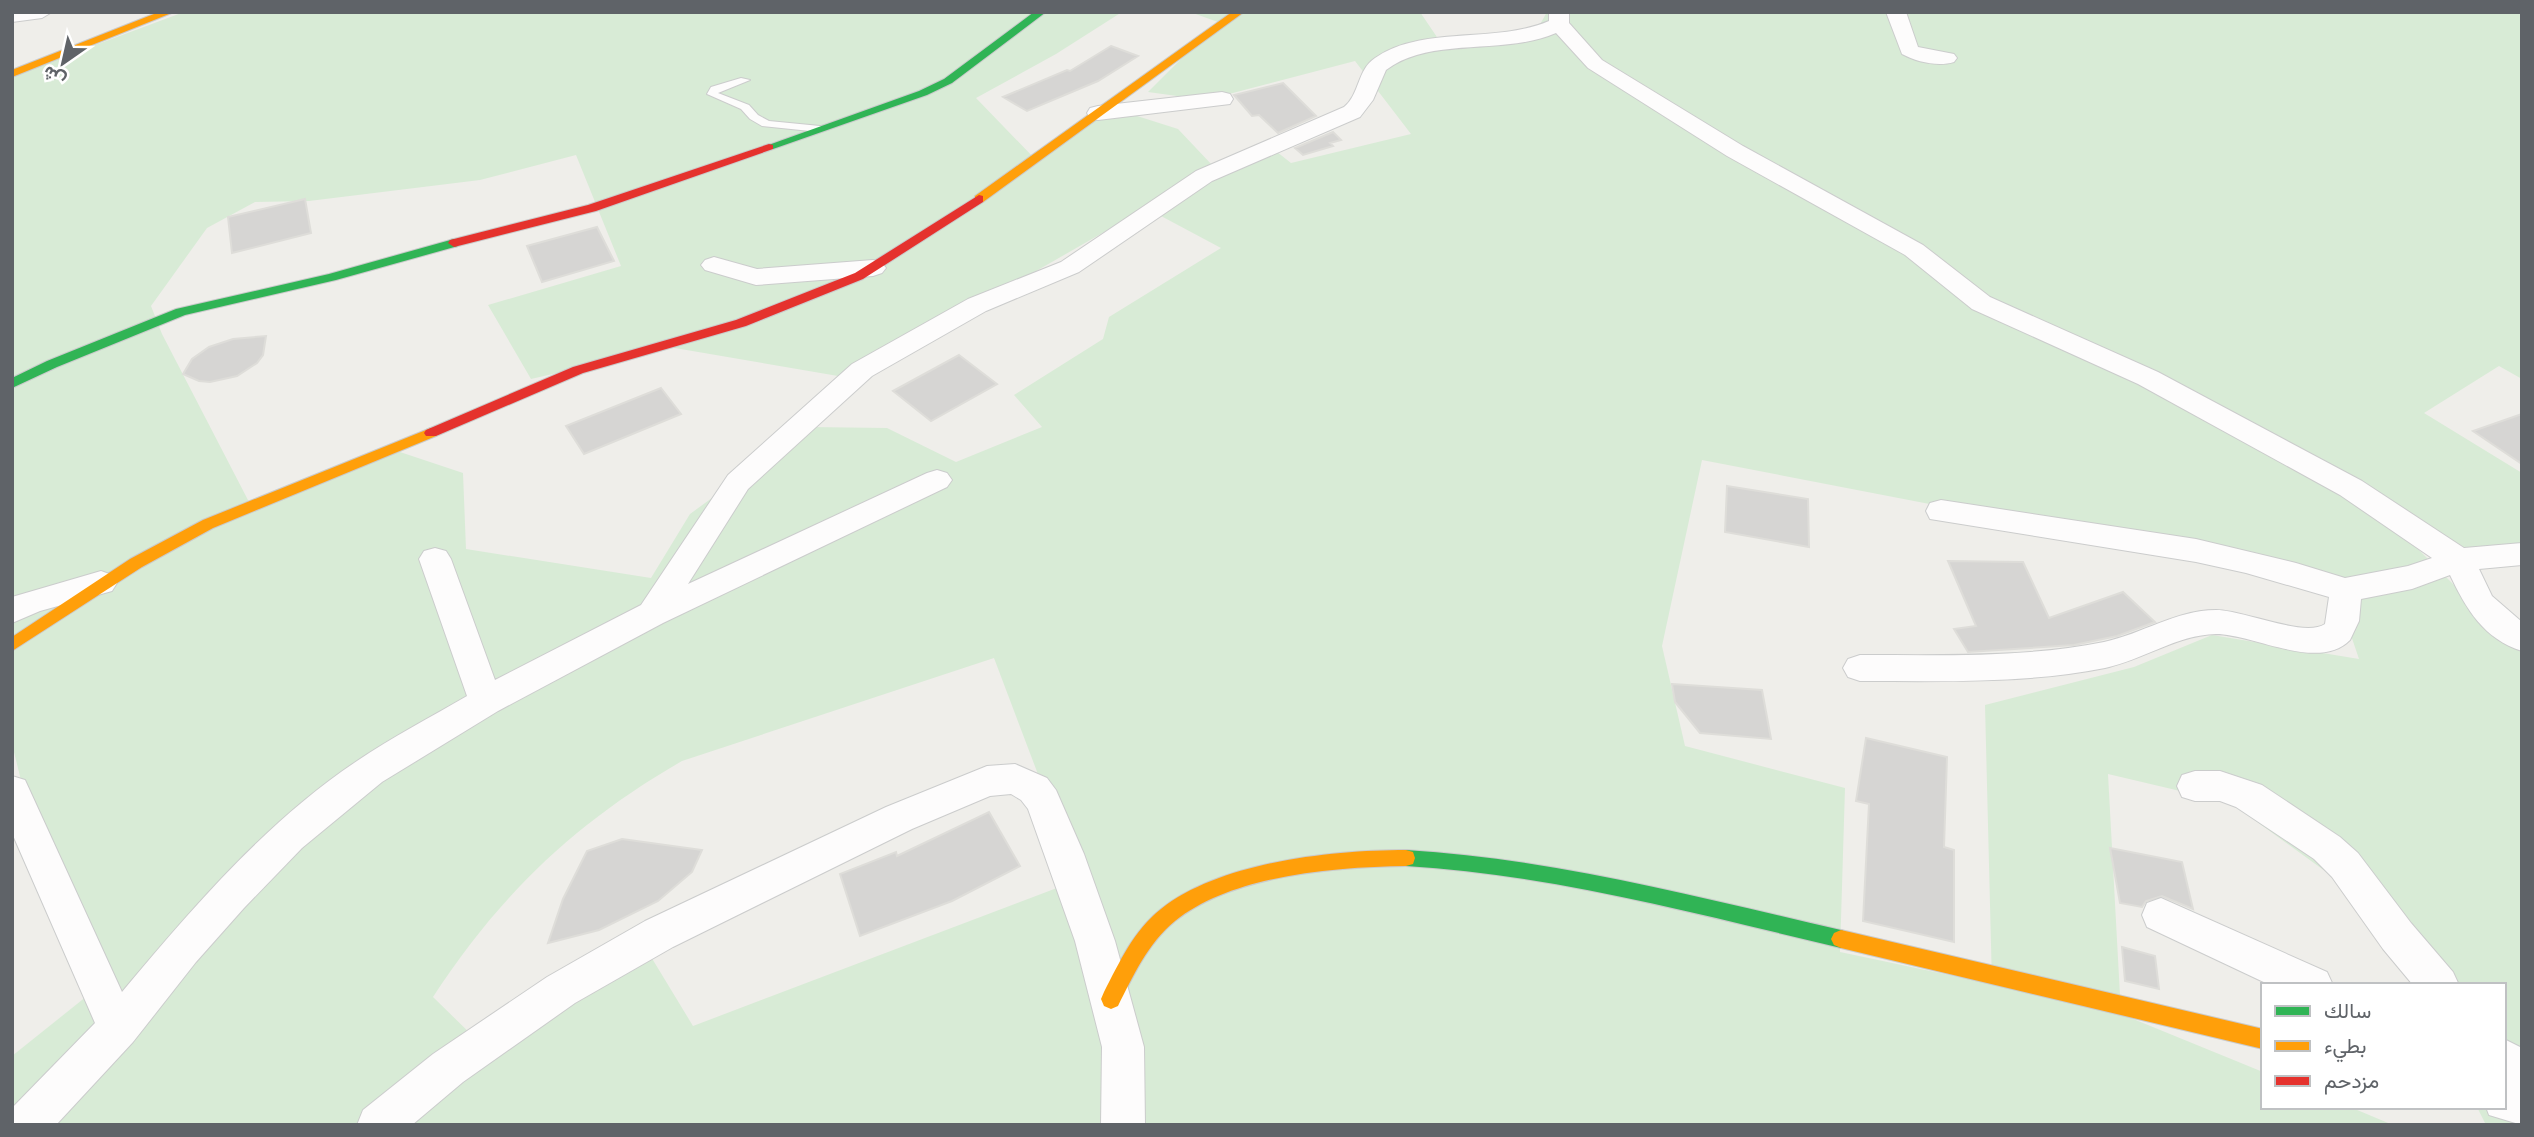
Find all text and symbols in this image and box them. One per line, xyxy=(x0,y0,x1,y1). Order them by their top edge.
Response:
north arrow xyxy=(28,28,98,98)
text: ش xyxy=(37,60,70,94)
legend xyxy=(2261,983,2506,1109)
text: سالك xyxy=(2324,996,2371,1024)
text: بطيء xyxy=(2324,1031,2367,1063)
text: مزدحم xyxy=(2324,1066,2379,1095)

